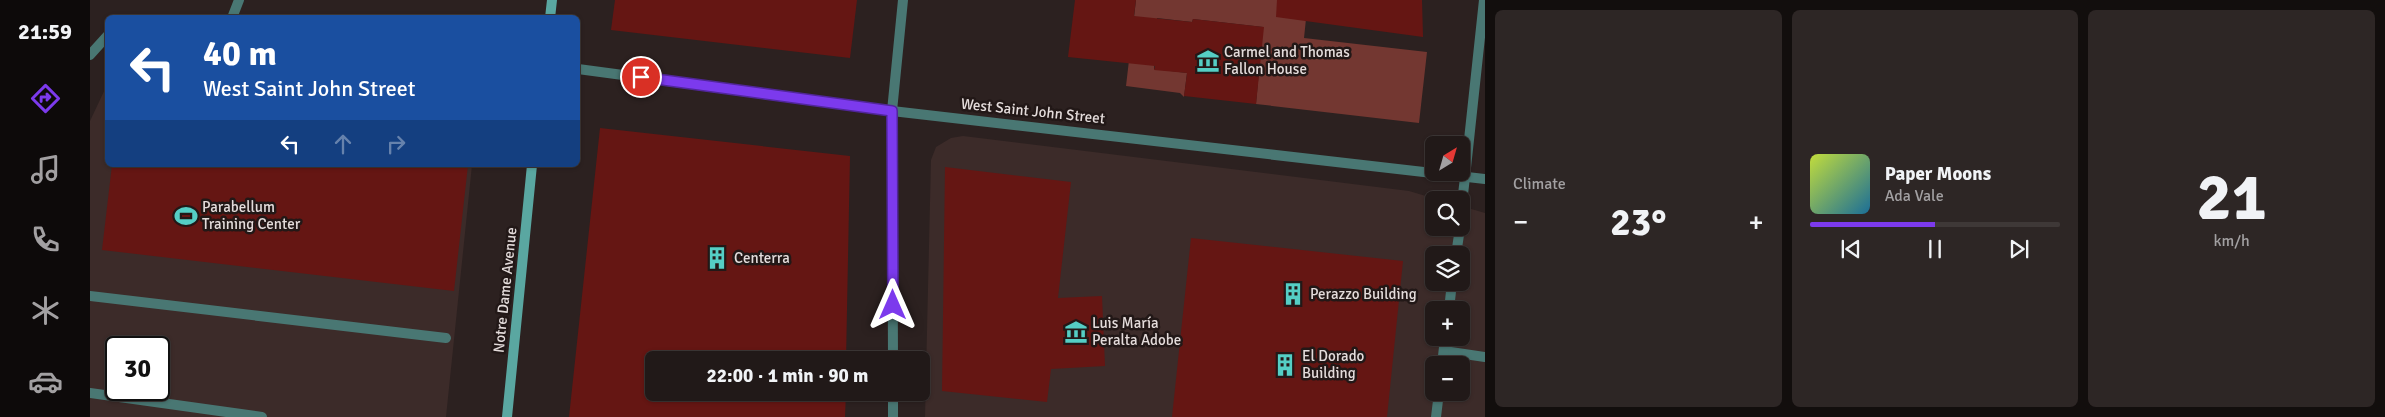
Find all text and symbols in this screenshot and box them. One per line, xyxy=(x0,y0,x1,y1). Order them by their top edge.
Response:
text: 21:59 xyxy=(18,18,72,45)
text: 40 m xyxy=(203,32,277,75)
icon: left xyxy=(120,35,185,100)
place label: Carmel and Thomas Fallon House xyxy=(1224,43,1350,78)
museum icon: Carmel and Thomas Fallon House xyxy=(1195,48,1221,74)
pin xyxy=(620,56,662,98)
icon: arrive xyxy=(627,63,655,91)
text: West Saint John Street xyxy=(203,75,415,102)
icon: directions xyxy=(28,81,63,116)
street label: West Saint John Street xyxy=(960,94,1106,128)
icon: left xyxy=(276,130,304,158)
icon: ahead xyxy=(329,130,357,158)
icon: right xyxy=(382,130,410,158)
north arrow xyxy=(1425,136,1470,181)
map controls xyxy=(1425,136,1470,401)
icon: music xyxy=(28,152,63,187)
text: 21 xyxy=(2197,158,2267,238)
text: Paper Moons xyxy=(1885,162,1991,186)
text: Climate xyxy=(1513,174,1566,194)
text: Ada Vale xyxy=(1885,186,1944,206)
button: search xyxy=(1425,191,1470,236)
place label: Parabellum Training Center xyxy=(202,198,301,233)
text: 23° xyxy=(1610,199,1666,246)
sports icon: Parabellum Training Center xyxy=(173,203,199,229)
text: − xyxy=(1513,205,1528,239)
text: + xyxy=(1749,205,1764,239)
icon: phone xyxy=(28,222,63,257)
street label: Notre Dame Avenue xyxy=(489,226,521,354)
text: km/h xyxy=(2214,231,2250,251)
icon: previous xyxy=(1837,235,1865,263)
icon: pause xyxy=(1921,235,1949,263)
icon: next xyxy=(2005,235,2033,263)
building icon: Centerra xyxy=(704,245,730,271)
button: layers xyxy=(1425,246,1470,291)
place label: Centerra xyxy=(734,249,790,267)
position arrow xyxy=(866,278,918,330)
building icon: Perazzo Building xyxy=(1280,281,1306,307)
place label: Perazzo Building xyxy=(1310,285,1417,303)
icon: climate xyxy=(28,293,63,328)
button: + xyxy=(1425,301,1470,346)
place label: Luis María Peralta Adobe xyxy=(1092,314,1181,349)
museum icon: Luis María Peralta Adobe xyxy=(1063,319,1089,345)
speed limit sign: 30 xyxy=(105,336,170,401)
place label: El Dorado Building xyxy=(1302,347,1365,382)
building icon: El Dorado Building xyxy=(1272,352,1298,378)
button: − xyxy=(1425,356,1470,401)
icon: car xyxy=(28,364,63,399)
text: 22:00 · 1 min · 90 m xyxy=(707,364,868,388)

